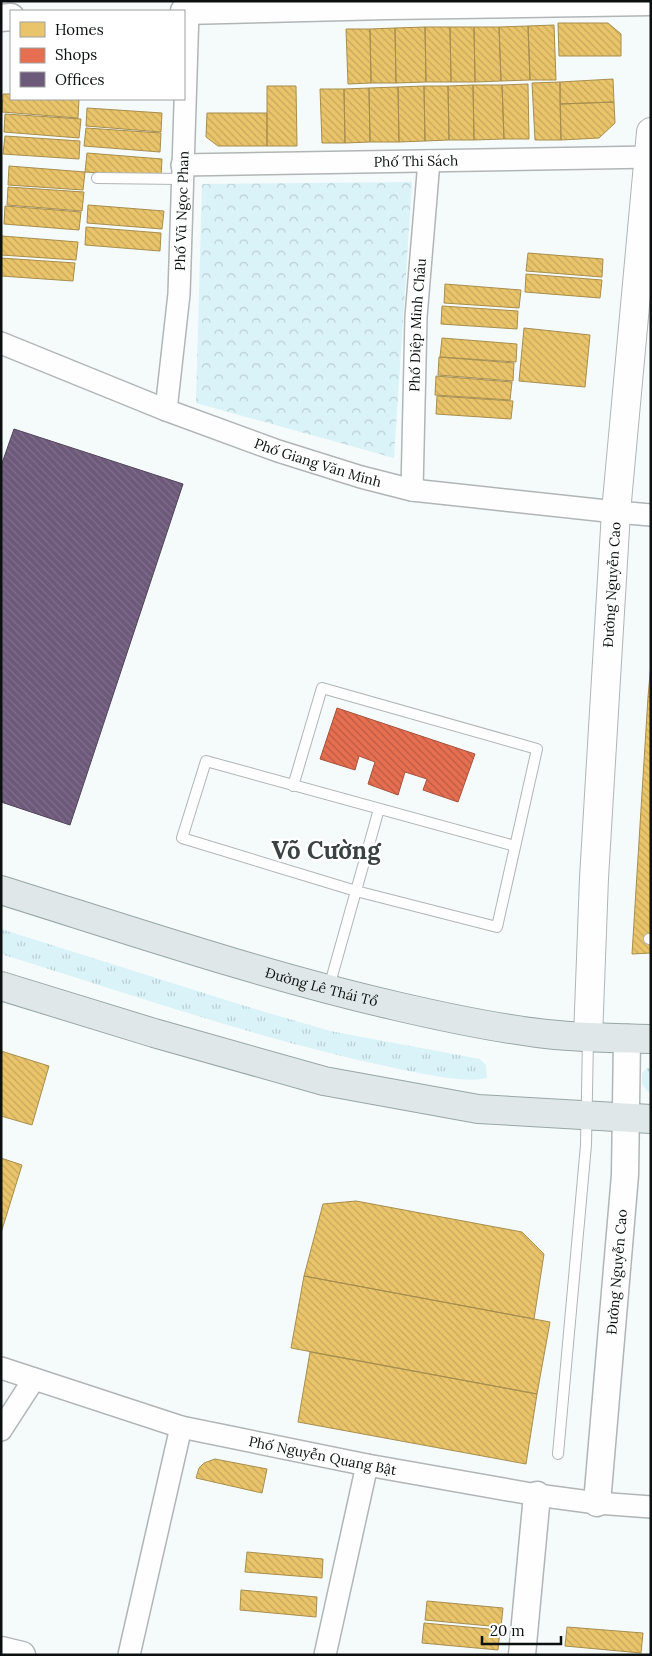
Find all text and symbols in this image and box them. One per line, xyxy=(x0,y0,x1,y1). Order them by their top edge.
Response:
legend xyxy=(10,10,185,100)
text: Homes xyxy=(55,20,104,39)
text: Shops xyxy=(55,45,97,64)
text: Offices xyxy=(55,70,105,89)
street label: Phố Vũ Ngọc Phan xyxy=(171,150,193,271)
street label: Phố Thi Sách xyxy=(373,151,458,171)
street label: Phố Diệp Minh Châu xyxy=(405,258,430,392)
street label: Phố Giang Văn Minh xyxy=(252,434,383,491)
street label: Đường Nguyễn Cao xyxy=(599,521,624,648)
district label: Võ Cường xyxy=(271,835,382,866)
street label: Đường Lê Thái Tổ xyxy=(263,963,380,1010)
street label: Đường Nguyễn Cao xyxy=(602,1208,631,1335)
street label: Phố Nguyễn Quang Bật xyxy=(247,1432,399,1479)
scale bar xyxy=(482,1614,561,1646)
text: 20 m xyxy=(490,1621,525,1640)

